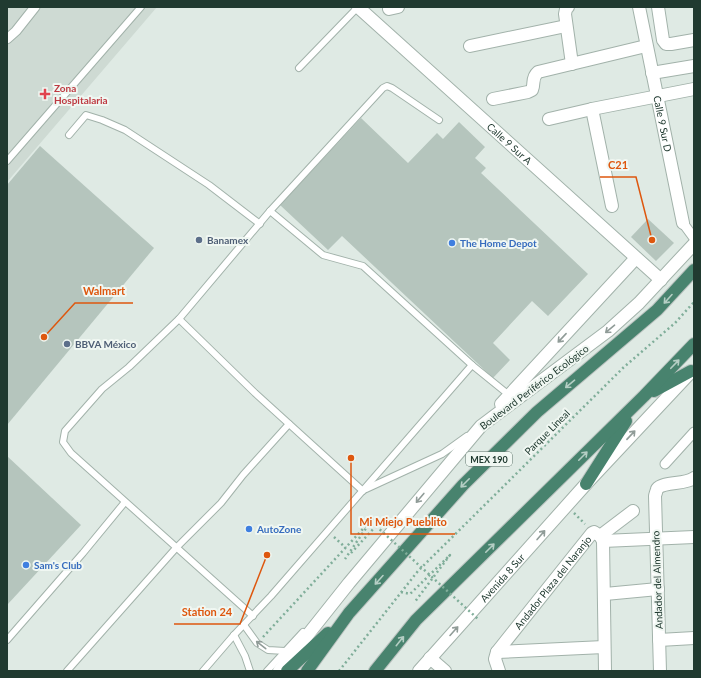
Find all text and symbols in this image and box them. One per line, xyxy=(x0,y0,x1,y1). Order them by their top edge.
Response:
place label: Zona Hospitalaria xyxy=(54,82,108,106)
marker: Zona Hospitalaria xyxy=(39,88,51,100)
street label: Calle 9 Sur D xyxy=(651,94,674,153)
street label: Calle 9 Sur A xyxy=(485,120,535,167)
callout: C21 xyxy=(600,154,636,177)
text: C21 xyxy=(608,158,628,171)
place label: Banamex xyxy=(207,234,249,246)
marker: Banamex xyxy=(194,235,204,245)
place label: The Home Depot xyxy=(460,237,537,249)
marker: The Home Depot xyxy=(447,238,457,248)
callout: Walmart xyxy=(75,280,133,303)
text: Walmart xyxy=(83,284,126,297)
one-way arrow xyxy=(663,293,672,304)
one-way arrow xyxy=(605,324,615,334)
one-way arrow xyxy=(557,333,566,343)
place label: BBVA México xyxy=(75,338,136,350)
marker: BBVA México xyxy=(62,339,72,349)
street label: Boulevard Periférico Ecológico xyxy=(477,342,591,432)
one-way arrow xyxy=(670,359,680,369)
one-way arrow xyxy=(565,380,575,389)
street label: Parque Lineal xyxy=(522,407,572,457)
one-way arrow xyxy=(627,430,636,440)
one-way arrow xyxy=(578,451,588,461)
road number: MEX 190 xyxy=(466,452,512,466)
one-way arrow xyxy=(461,478,470,488)
one-way arrow xyxy=(416,493,425,504)
callout: Mi Miejo Pueblito xyxy=(351,511,455,534)
text: Mi Miejo Pueblito xyxy=(359,515,447,528)
place label: AutoZone xyxy=(256,523,302,535)
marker: AutoZone xyxy=(244,524,254,534)
one-way arrow xyxy=(537,529,546,540)
street label: Andador del Almendro xyxy=(649,530,665,629)
street label: Andador Plaza del Naranjo xyxy=(512,533,594,632)
one-way arrow xyxy=(485,543,495,552)
street label: Avenida 8 Sur xyxy=(478,551,527,604)
place label: Sam's Club xyxy=(34,559,82,571)
marker: Sam's Club xyxy=(21,560,31,570)
one-way arrow xyxy=(374,574,383,585)
callout: Station 24 xyxy=(174,601,240,624)
text: Station 24 xyxy=(182,605,233,618)
one-way arrow xyxy=(450,626,459,637)
one-way arrow xyxy=(395,635,404,646)
one-way arrow xyxy=(255,640,266,649)

